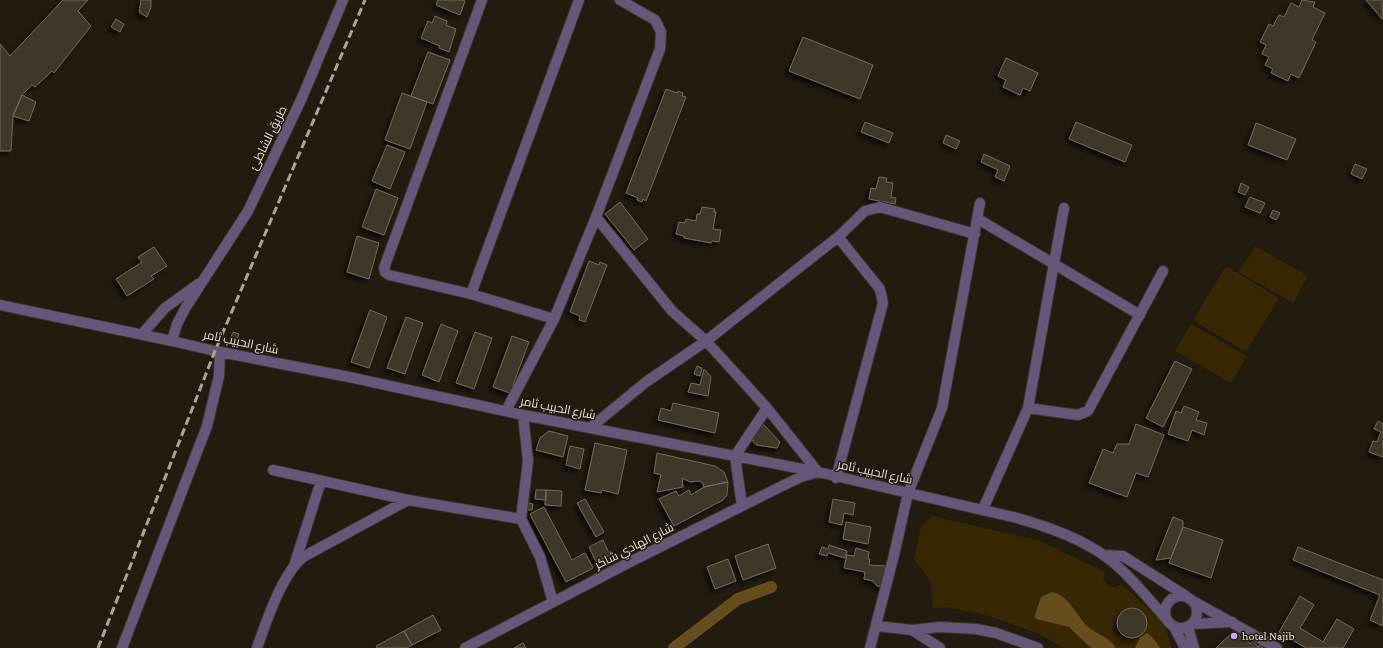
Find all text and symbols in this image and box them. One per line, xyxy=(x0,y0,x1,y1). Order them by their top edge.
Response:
street label: طريق الشاطئ xyxy=(246,104,290,172)
street label: شارع الحبيب ثامر xyxy=(201,327,280,358)
street label: شارع الحبيب ثامر xyxy=(518,394,597,423)
street label: شارع الحبيب ثامر xyxy=(835,457,914,488)
street label: شارع الهادي شاكر xyxy=(591,520,677,575)
place label: hotel Najib xyxy=(1242,629,1295,643)
marker: hotel Najib xyxy=(1229,631,1239,641)

